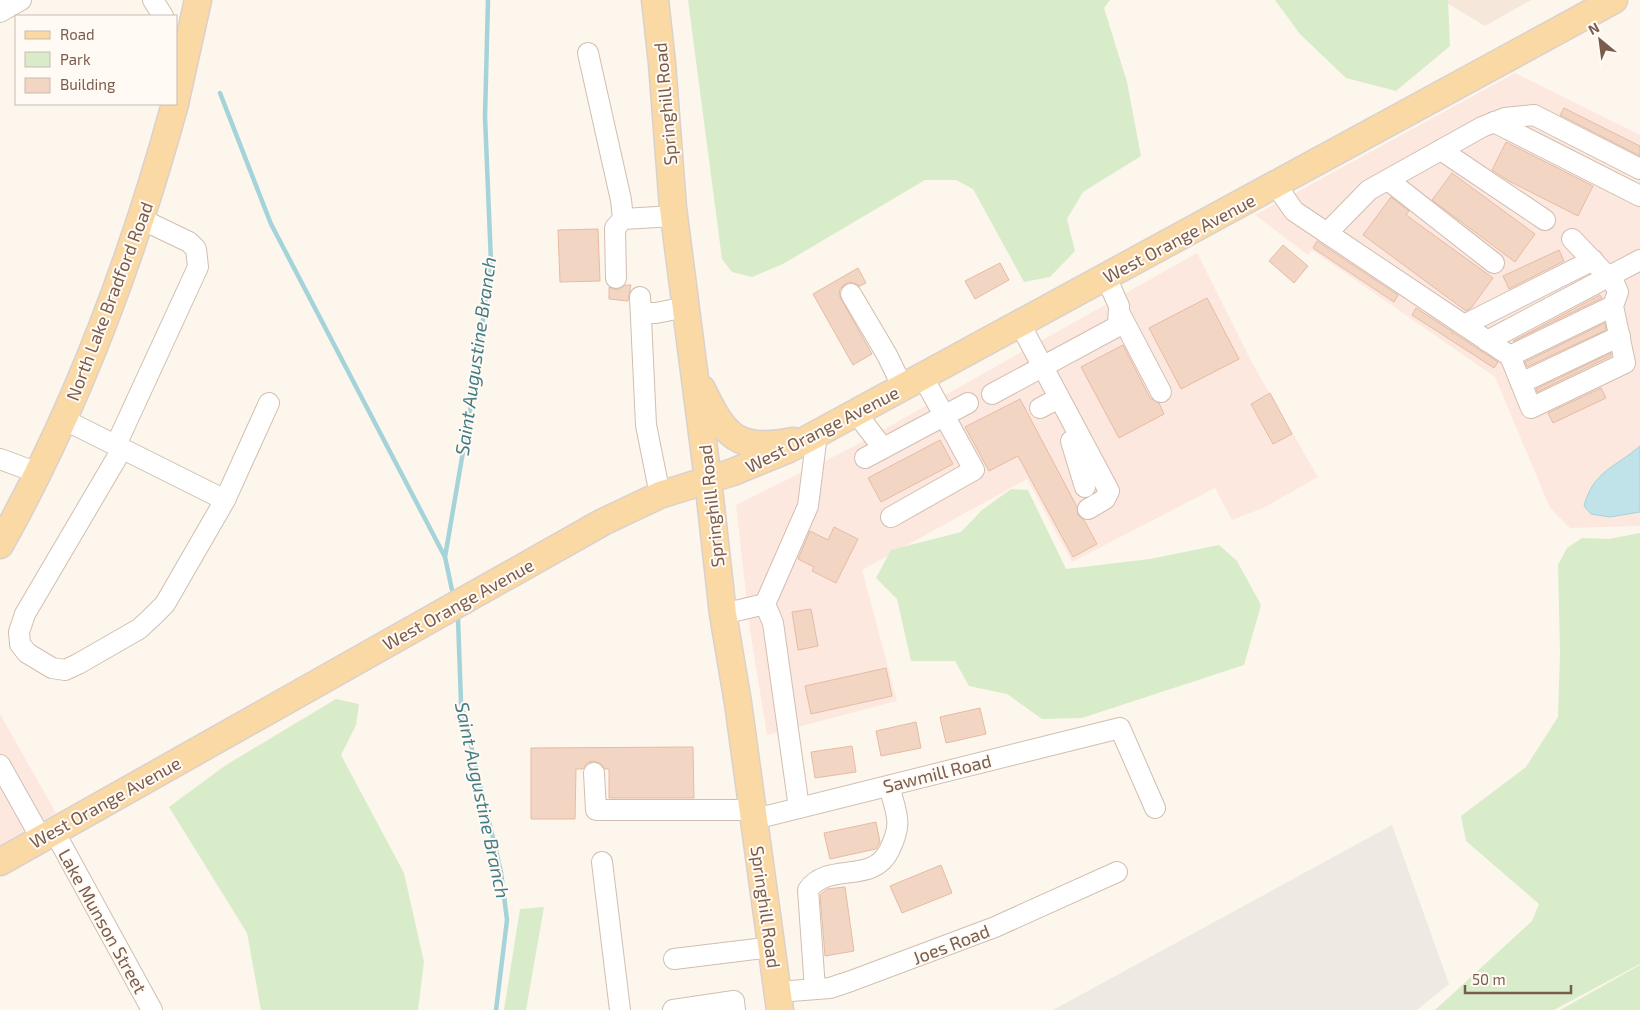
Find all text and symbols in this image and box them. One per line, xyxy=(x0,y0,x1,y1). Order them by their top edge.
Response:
legend xyxy=(15,15,178,105)
north arrow xyxy=(1575,15,1625,65)
text: N xyxy=(1585,18,1602,38)
text: Road xyxy=(60,25,95,43)
street label: Springhill Road xyxy=(649,42,681,166)
text: Park xyxy=(60,50,91,68)
text: Building xyxy=(60,75,116,93)
street label: West Orange Avenue xyxy=(1099,188,1259,288)
street label: North Lake Bradford Road xyxy=(61,198,157,404)
water label: Saint Augustine Branch xyxy=(450,255,500,457)
street label: West Orange Avenue xyxy=(741,381,903,477)
street label: Springhill Road xyxy=(694,444,728,568)
street label: West Orange Avenue xyxy=(379,553,537,655)
water label: Saint Augustine Branch xyxy=(451,700,515,900)
street label: Sawmill Road xyxy=(881,749,993,797)
street label: West Orange Avenue xyxy=(26,751,184,853)
street label: Springhill Road xyxy=(747,844,785,970)
street label: Lake Munson Street xyxy=(54,845,152,997)
street label: Joes Road xyxy=(909,919,993,969)
scale bar xyxy=(1465,962,1571,994)
text: 50 m xyxy=(1472,970,1506,988)

